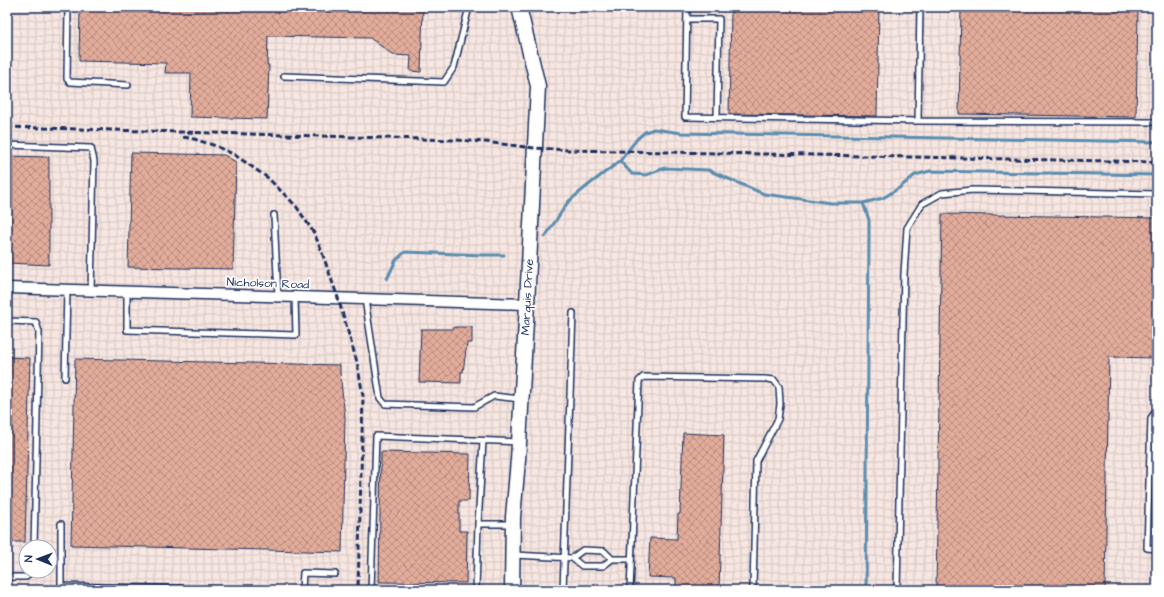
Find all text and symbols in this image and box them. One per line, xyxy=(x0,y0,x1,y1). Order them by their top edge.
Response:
street label: Marquis Drive xyxy=(517,258,538,336)
street label: Nicholson Road xyxy=(226,274,310,293)
north arrow xyxy=(18,539,58,579)
text: N xyxy=(21,555,36,562)

